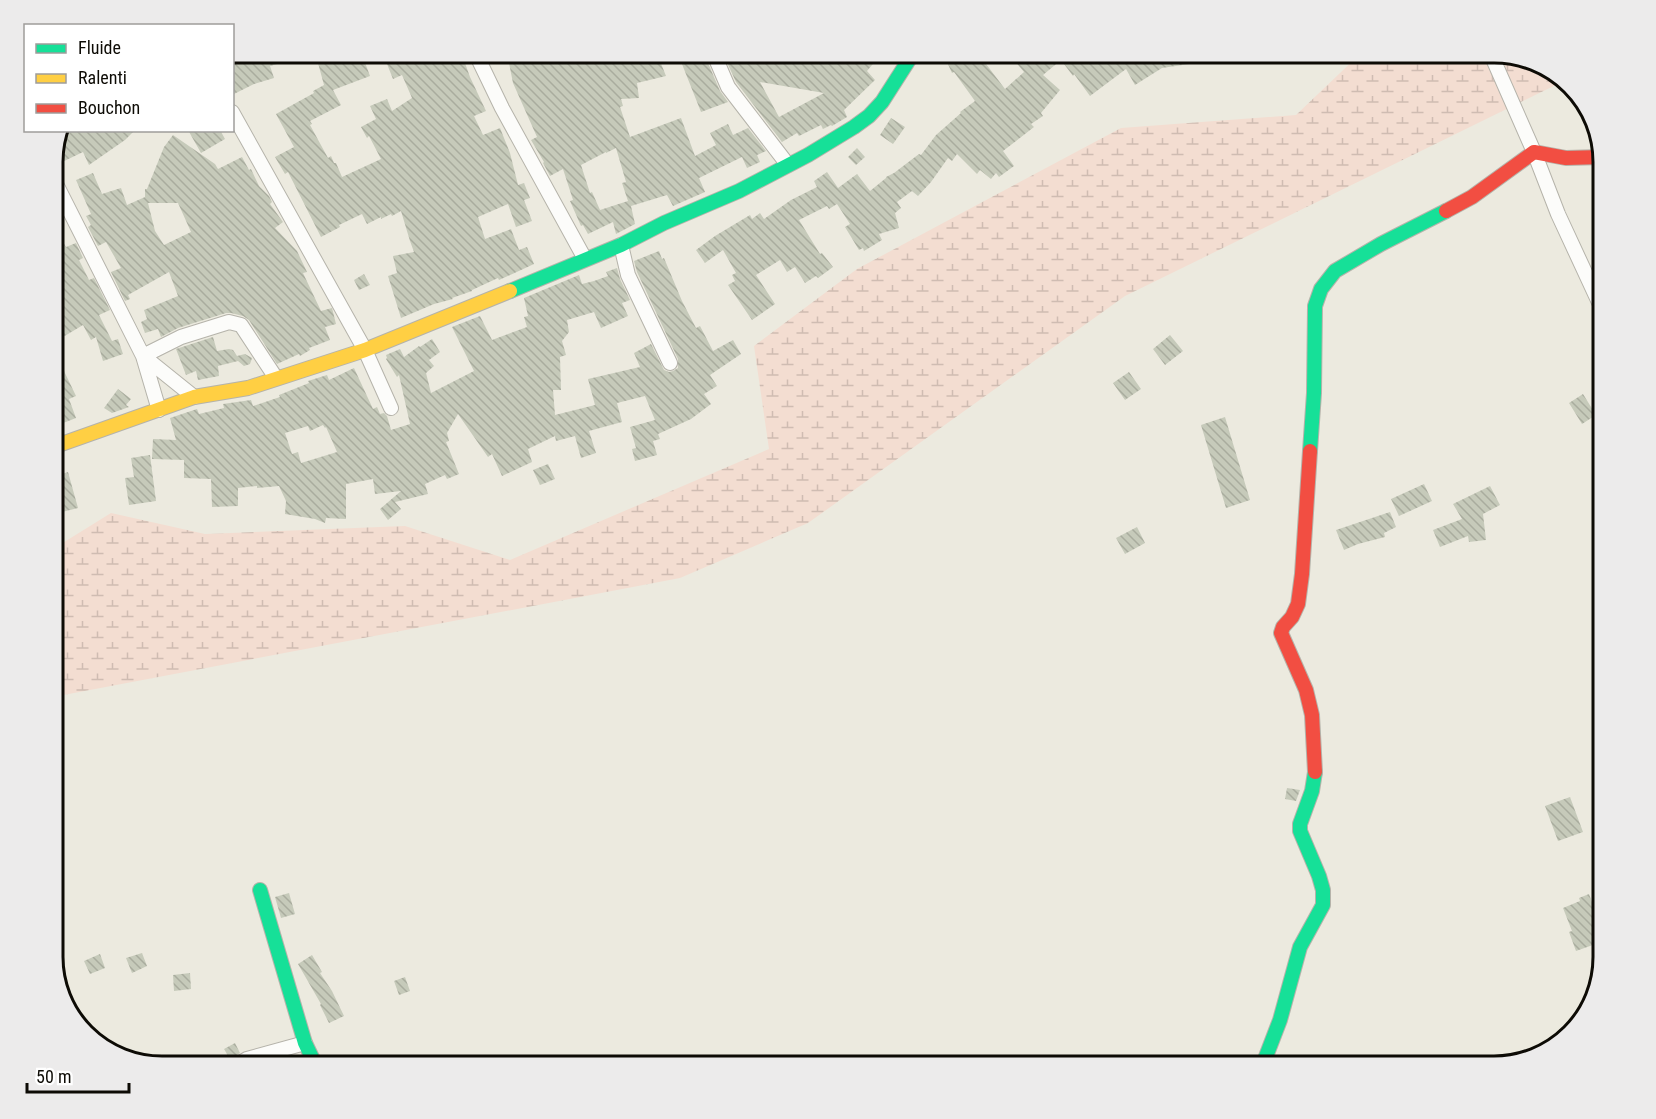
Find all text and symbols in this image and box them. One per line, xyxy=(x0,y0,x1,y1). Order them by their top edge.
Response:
legend xyxy=(24,24,234,132)
text: Fluide xyxy=(78,37,121,58)
text: Ralenti xyxy=(78,67,127,88)
text: Bouchon xyxy=(78,97,140,118)
scale bar xyxy=(27,1056,129,1094)
text: 50 m xyxy=(36,1066,71,1087)

